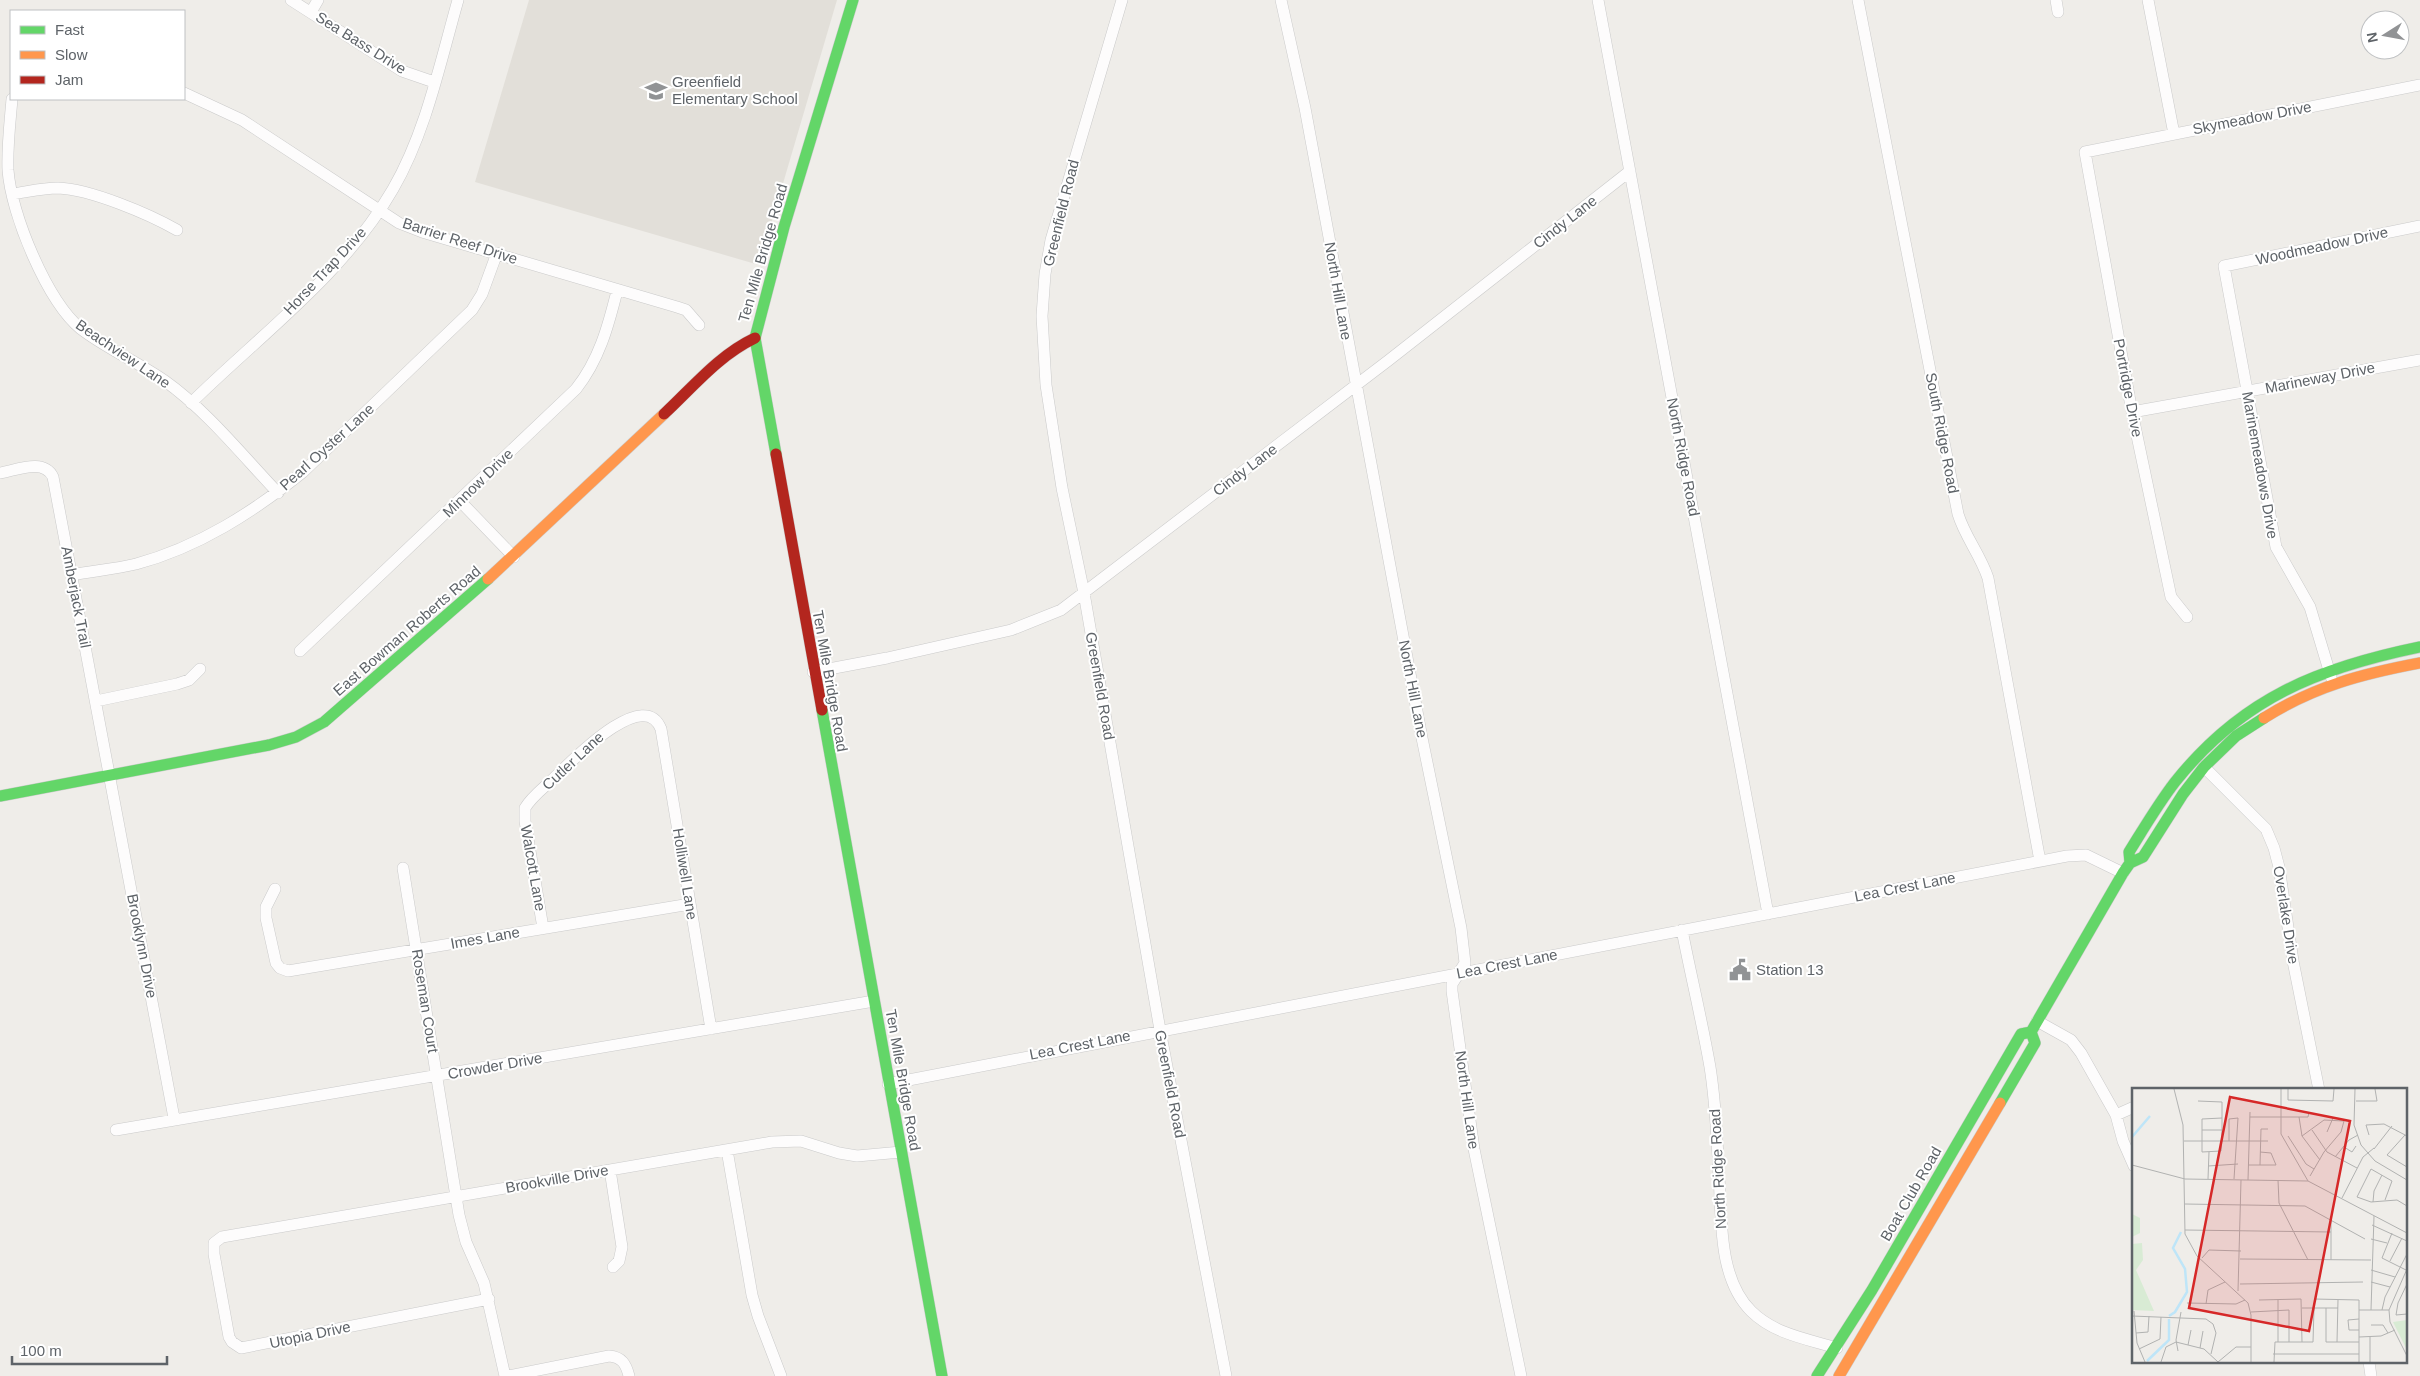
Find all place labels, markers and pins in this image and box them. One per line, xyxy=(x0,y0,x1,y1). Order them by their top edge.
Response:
place label: Greenfield Elementary School xyxy=(672,73,798,107)
school or university icon: Greenfield Elementary School xyxy=(643,78,669,104)
public building icon: Station 13 xyxy=(1727,957,1753,983)
place label: Station 13 xyxy=(1756,961,1824,978)

